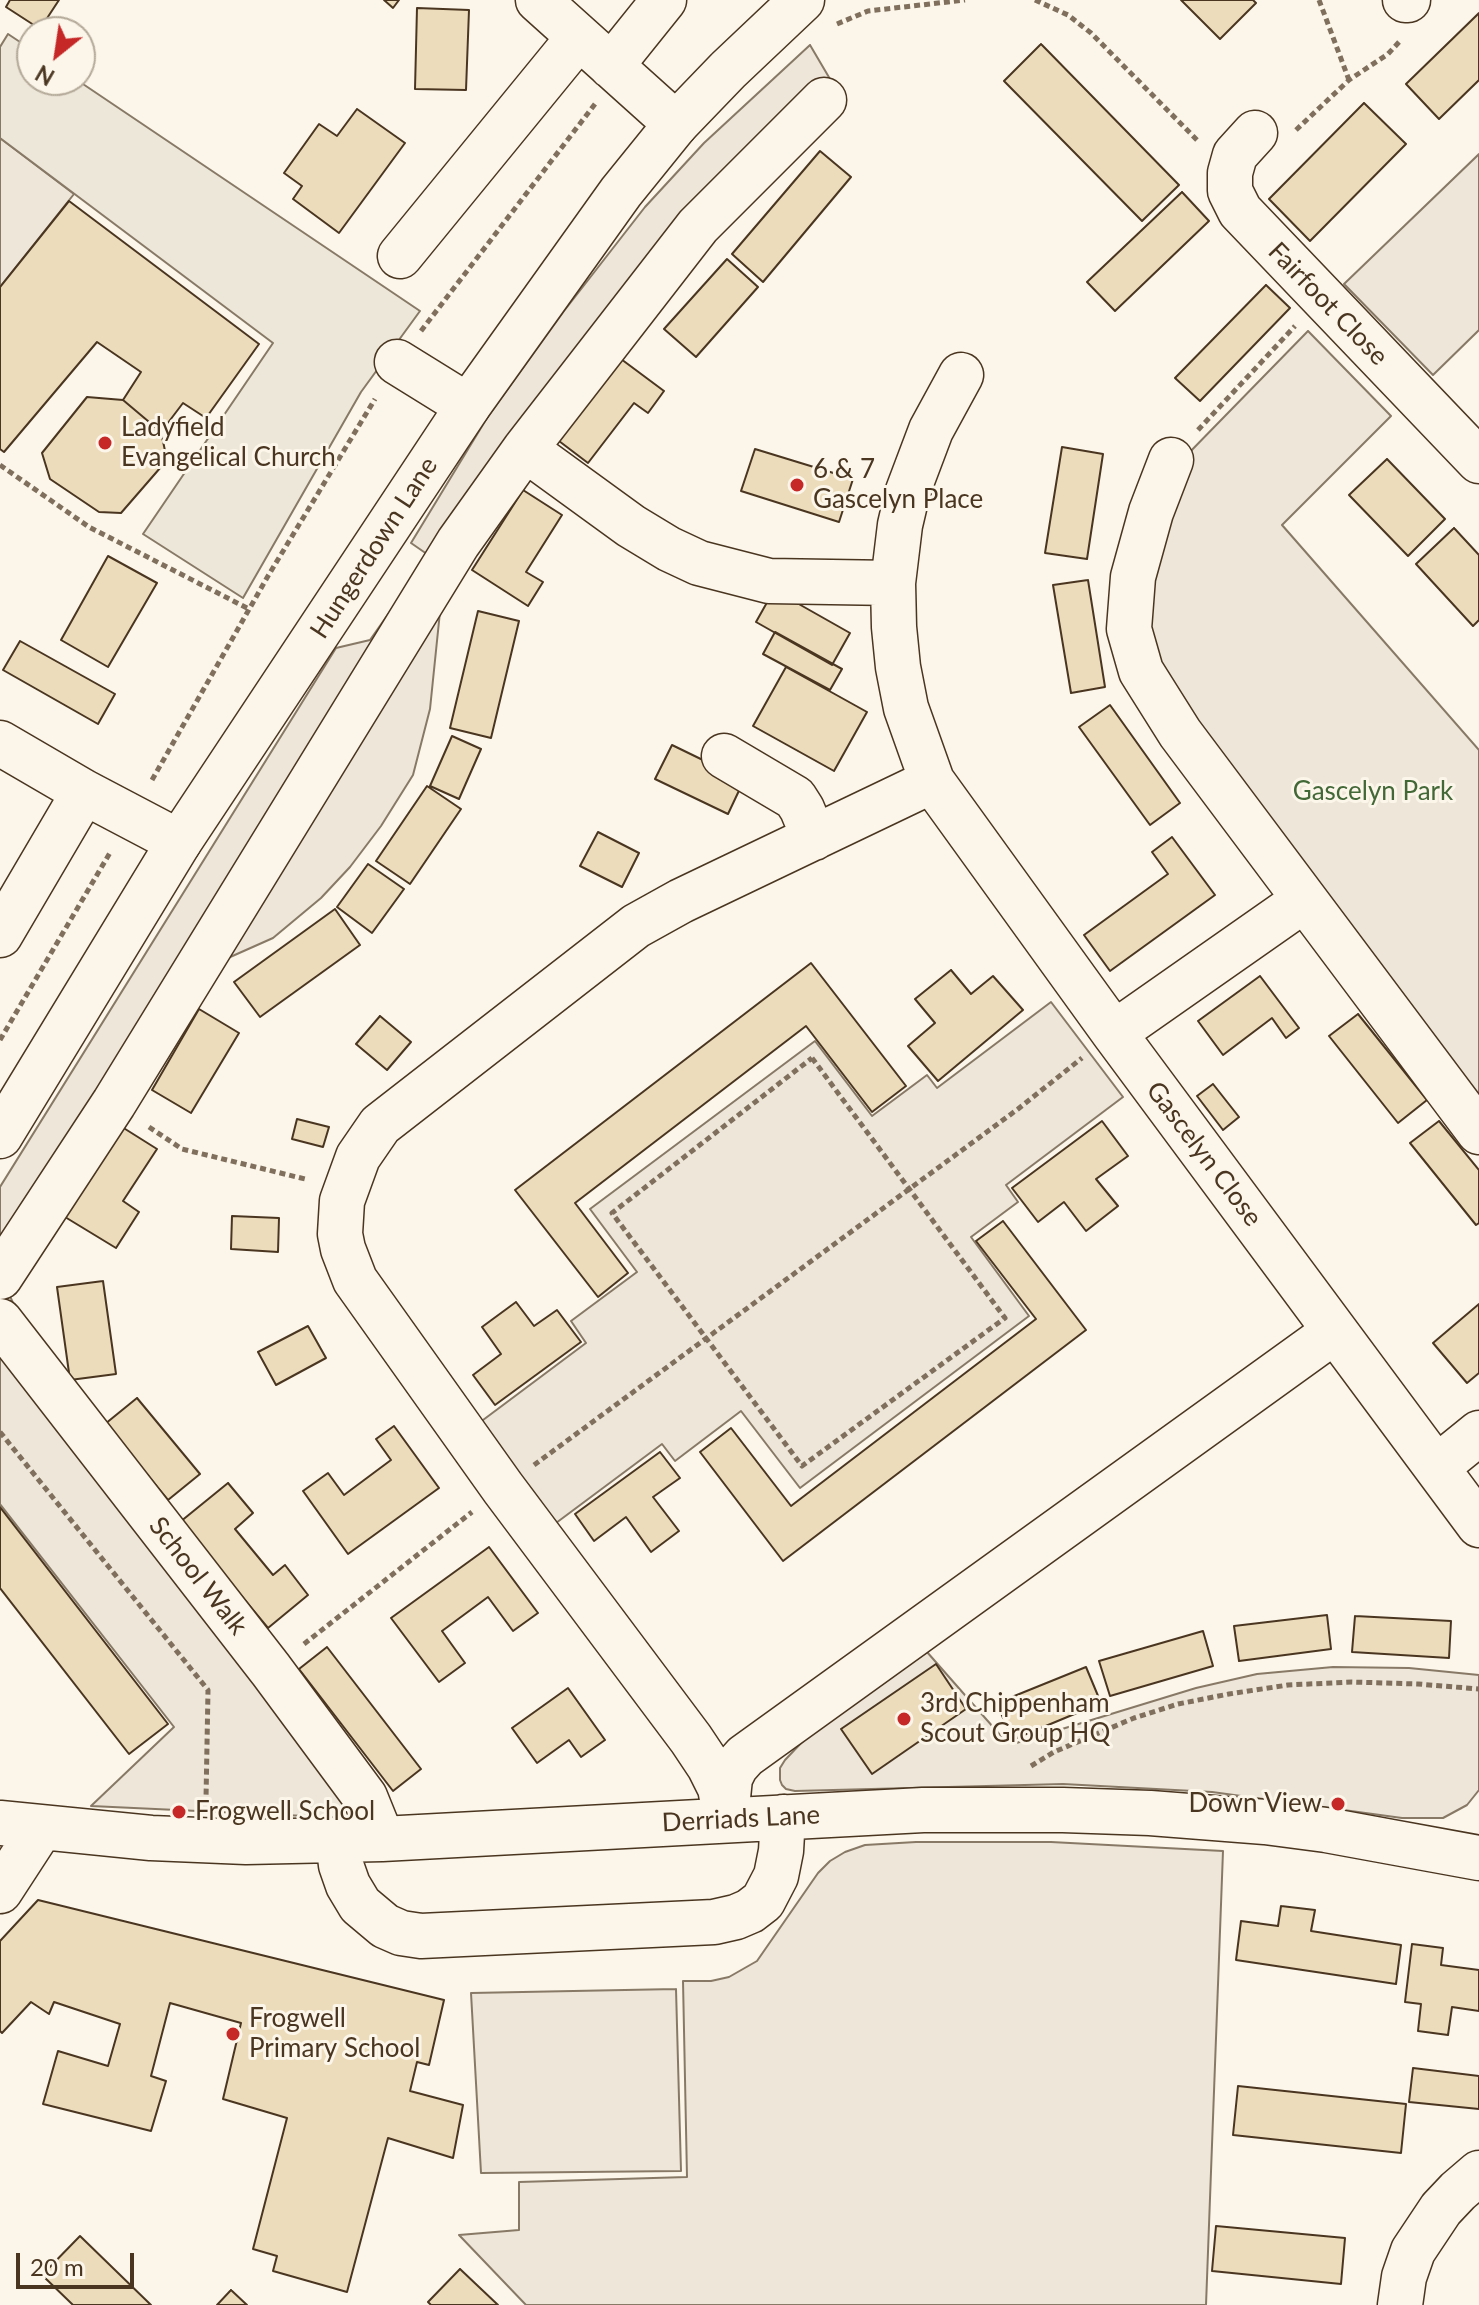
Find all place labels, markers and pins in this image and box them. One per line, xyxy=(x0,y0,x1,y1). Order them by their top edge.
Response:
place label: Ladyfield Evangelical Church xyxy=(121,412,336,474)
marker: Ladyfield Evangelical Church xyxy=(96,434,114,452)
place label: 6 & 7 Gascelyn Place xyxy=(813,454,983,516)
marker: 6 & 7 Gascelyn Place xyxy=(788,476,806,494)
place label: 3rd Chippenham Scout Group HQ xyxy=(920,1688,1110,1750)
marker: 3rd Chippenham Scout Group HQ xyxy=(895,1710,913,1728)
place label: Down View xyxy=(1188,1788,1322,1820)
marker: Down View xyxy=(1329,1795,1347,1813)
place label: Frogwell School xyxy=(195,1796,375,1828)
marker: Frogwell School xyxy=(170,1803,188,1821)
place label: Frogwell Primary School xyxy=(249,2003,420,2064)
marker: Frogwell Primary School xyxy=(224,2025,242,2043)

